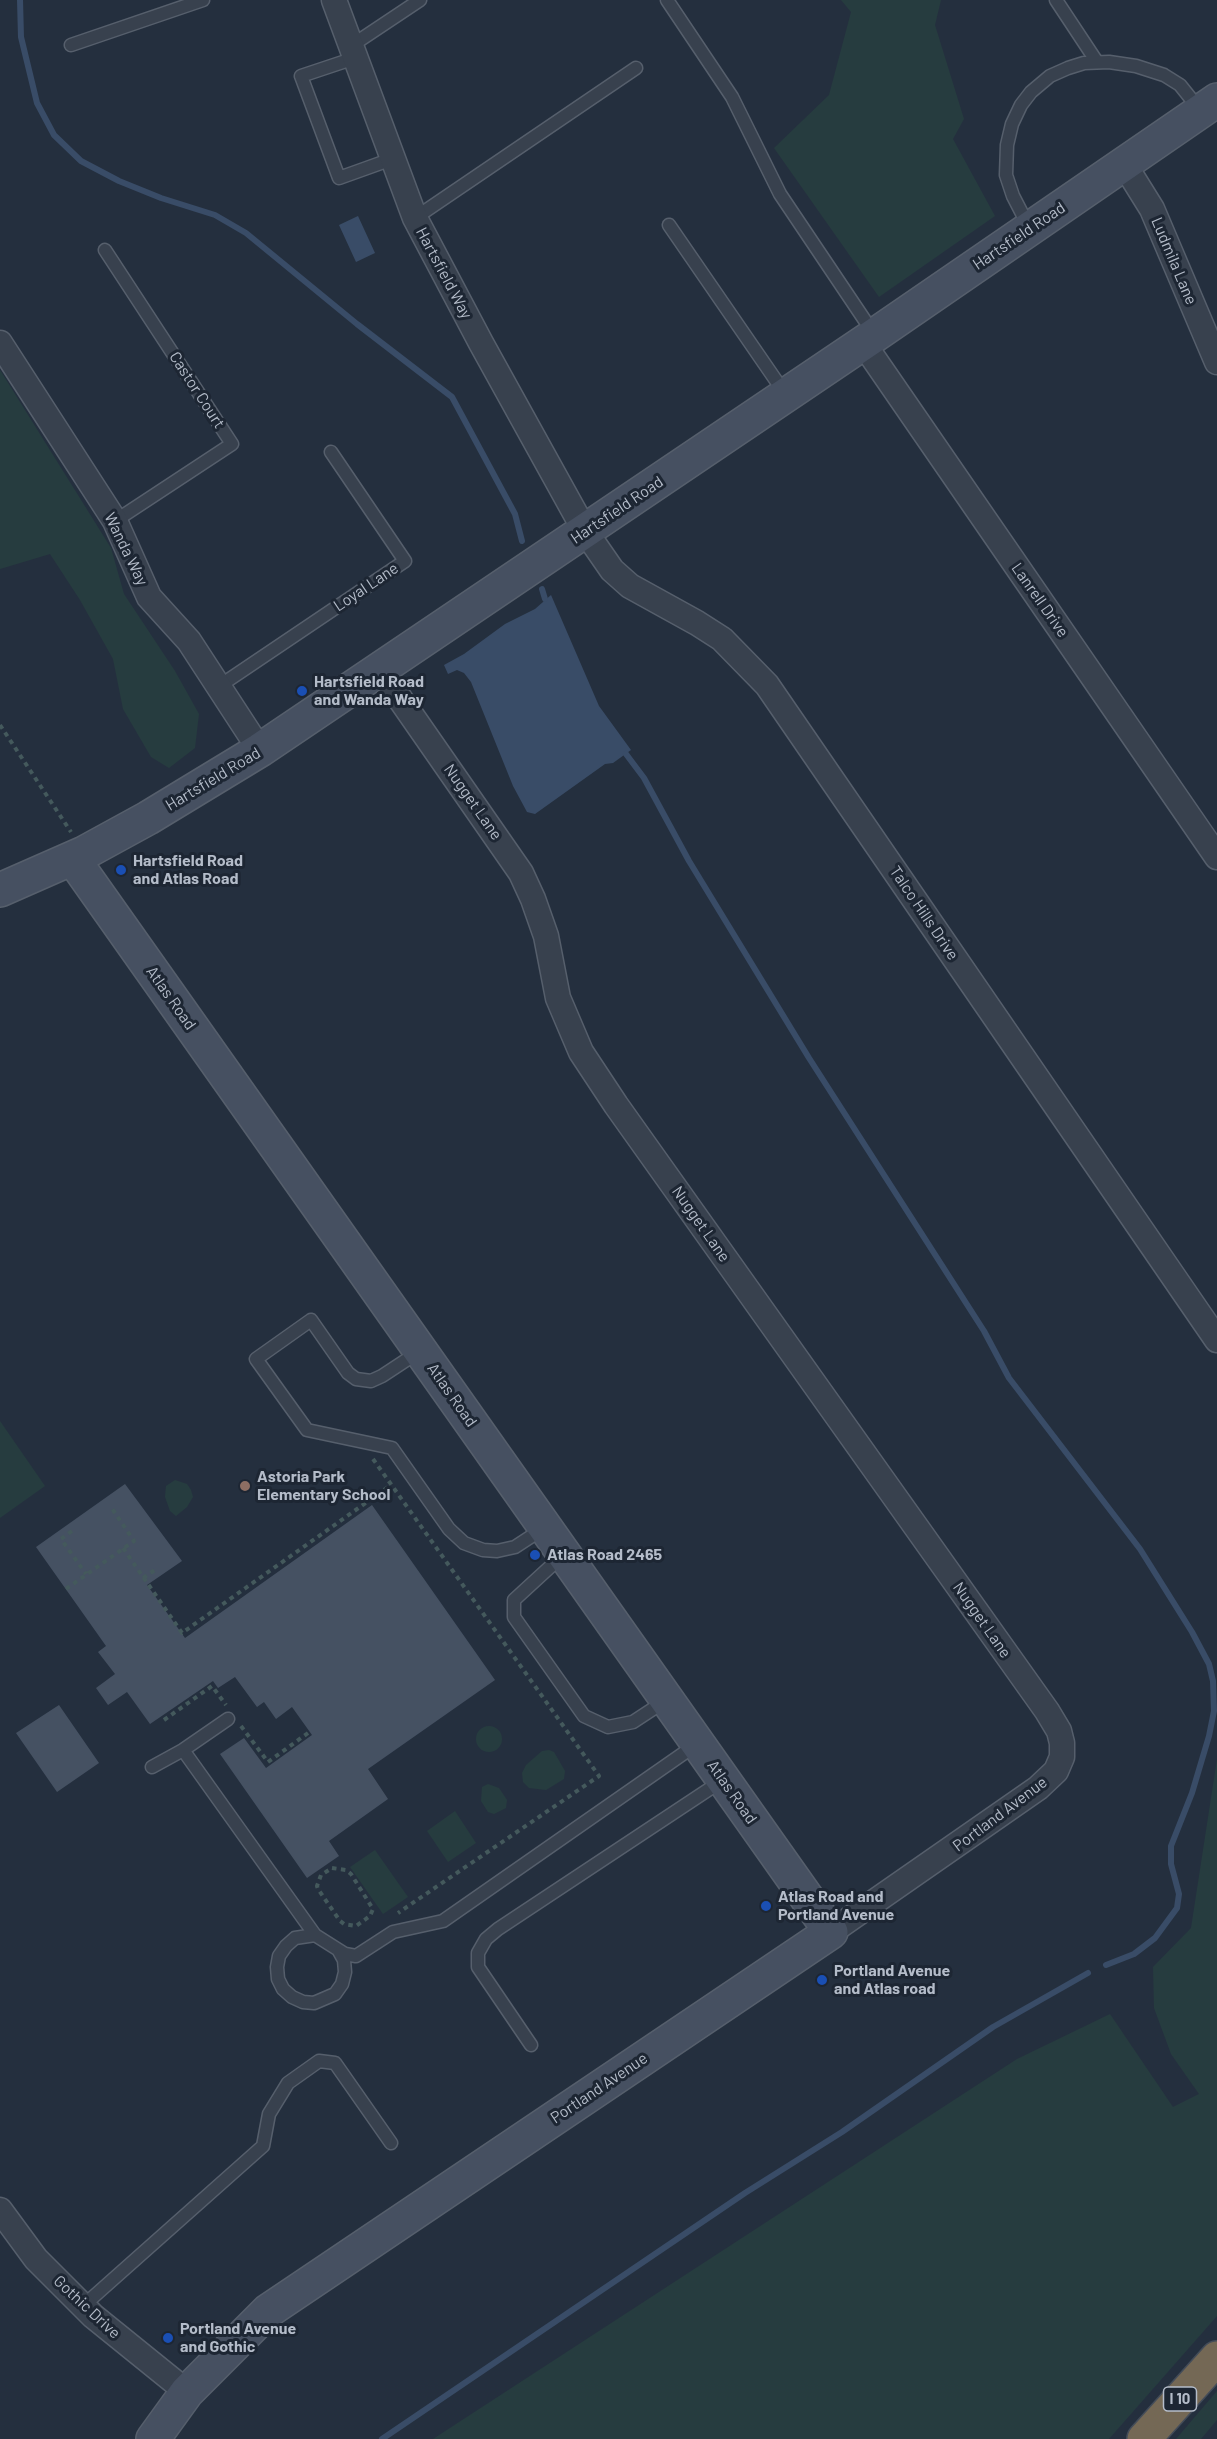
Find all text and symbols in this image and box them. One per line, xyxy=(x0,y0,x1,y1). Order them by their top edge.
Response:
street label: Hartsfield Road xyxy=(969,198,1069,274)
street label: Ludmila Lane xyxy=(1147,214,1201,308)
street label: Hartsfield Way xyxy=(412,224,476,322)
street label: Castor Court xyxy=(165,348,229,432)
street label: Hartsfield Road xyxy=(567,472,667,548)
street label: Wanda Way xyxy=(100,509,152,589)
street label: Loyal Lane xyxy=(330,558,402,616)
street label: Lanrell Drive xyxy=(1007,559,1073,641)
place label: Hartsfield Road and Wanda Way xyxy=(314,672,424,710)
marker: Hartsfield Road and Wanda Way xyxy=(295,684,309,698)
street label: Hartsfield Road xyxy=(162,743,264,815)
street label: Nugget Lane xyxy=(440,760,506,844)
place label: Hartsfield Road and Atlas Road xyxy=(133,851,243,889)
street label: Talco Hills Drive xyxy=(885,862,963,964)
marker: Hartsfield Road and Atlas Road xyxy=(114,863,128,877)
street label: Atlas Road xyxy=(142,962,200,1034)
street label: Nugget Lane xyxy=(668,1182,734,1266)
street label: Atlas Road xyxy=(423,1359,481,1431)
place label: Astoria Park Elementary School xyxy=(257,1467,390,1505)
marker: Astoria Park Elementary School xyxy=(238,1479,252,1493)
place label: Atlas Road 2465 xyxy=(547,1545,662,1565)
marker: Atlas Road 2465 xyxy=(528,1548,542,1562)
street label: Nugget Lane xyxy=(949,1578,1015,1662)
street label: Atlas Road xyxy=(703,1756,761,1828)
street label: Portland Avenue xyxy=(949,1772,1051,1856)
place label: Atlas Road and Portland Avenue xyxy=(778,1887,894,1925)
marker: Atlas Road and Portland Avenue xyxy=(759,1899,773,1913)
place label: Portland Avenue and Atlas road xyxy=(834,1961,950,1999)
marker: Portland Avenue and Atlas road xyxy=(815,1973,829,1987)
street label: Portland Avenue xyxy=(547,2048,651,2128)
street label: Gothic Drive xyxy=(50,2271,124,2343)
place label: Portland Avenue and Gothic xyxy=(180,2319,296,2357)
marker: Portland Avenue and Gothic xyxy=(161,2331,175,2345)
road number: I 10 xyxy=(1164,2387,1196,2411)

